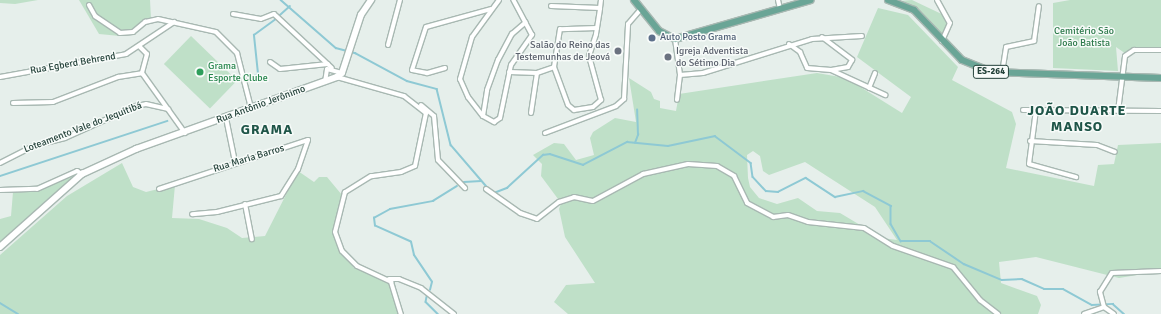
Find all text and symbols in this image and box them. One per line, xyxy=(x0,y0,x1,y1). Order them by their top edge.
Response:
park label: Cemitério São João Batista xyxy=(1054,25,1114,48)
place label: Auto Posto Grama xyxy=(660,32,736,44)
marker: Auto Posto Grama xyxy=(647,33,657,43)
place label: Salão do Reino das Testemunhas de Jeová xyxy=(515,39,610,62)
place label: Igreja Adventista do Sétimo Dia xyxy=(676,45,748,68)
marker: Salão do Reino das Testemunhas de Jeová xyxy=(613,46,623,56)
street label: Rua Egberd Behrend xyxy=(29,51,117,77)
marker: Igreja Adventista do Sétimo Dia xyxy=(663,52,673,62)
place label: Grama Esporte Clube xyxy=(208,60,268,84)
road number: ES-264 xyxy=(972,65,1010,79)
marker: Grama Esporte Clube xyxy=(195,67,205,77)
street label: Rua Antônio Jerônimo xyxy=(215,83,307,127)
street label: Loteamento Vale do Jequitibá xyxy=(22,100,144,156)
district label: JOÃO DUARTE MANSO xyxy=(1027,103,1127,136)
district label: GRAMA xyxy=(241,122,293,138)
street label: Rua Maria Barros xyxy=(212,143,286,175)

